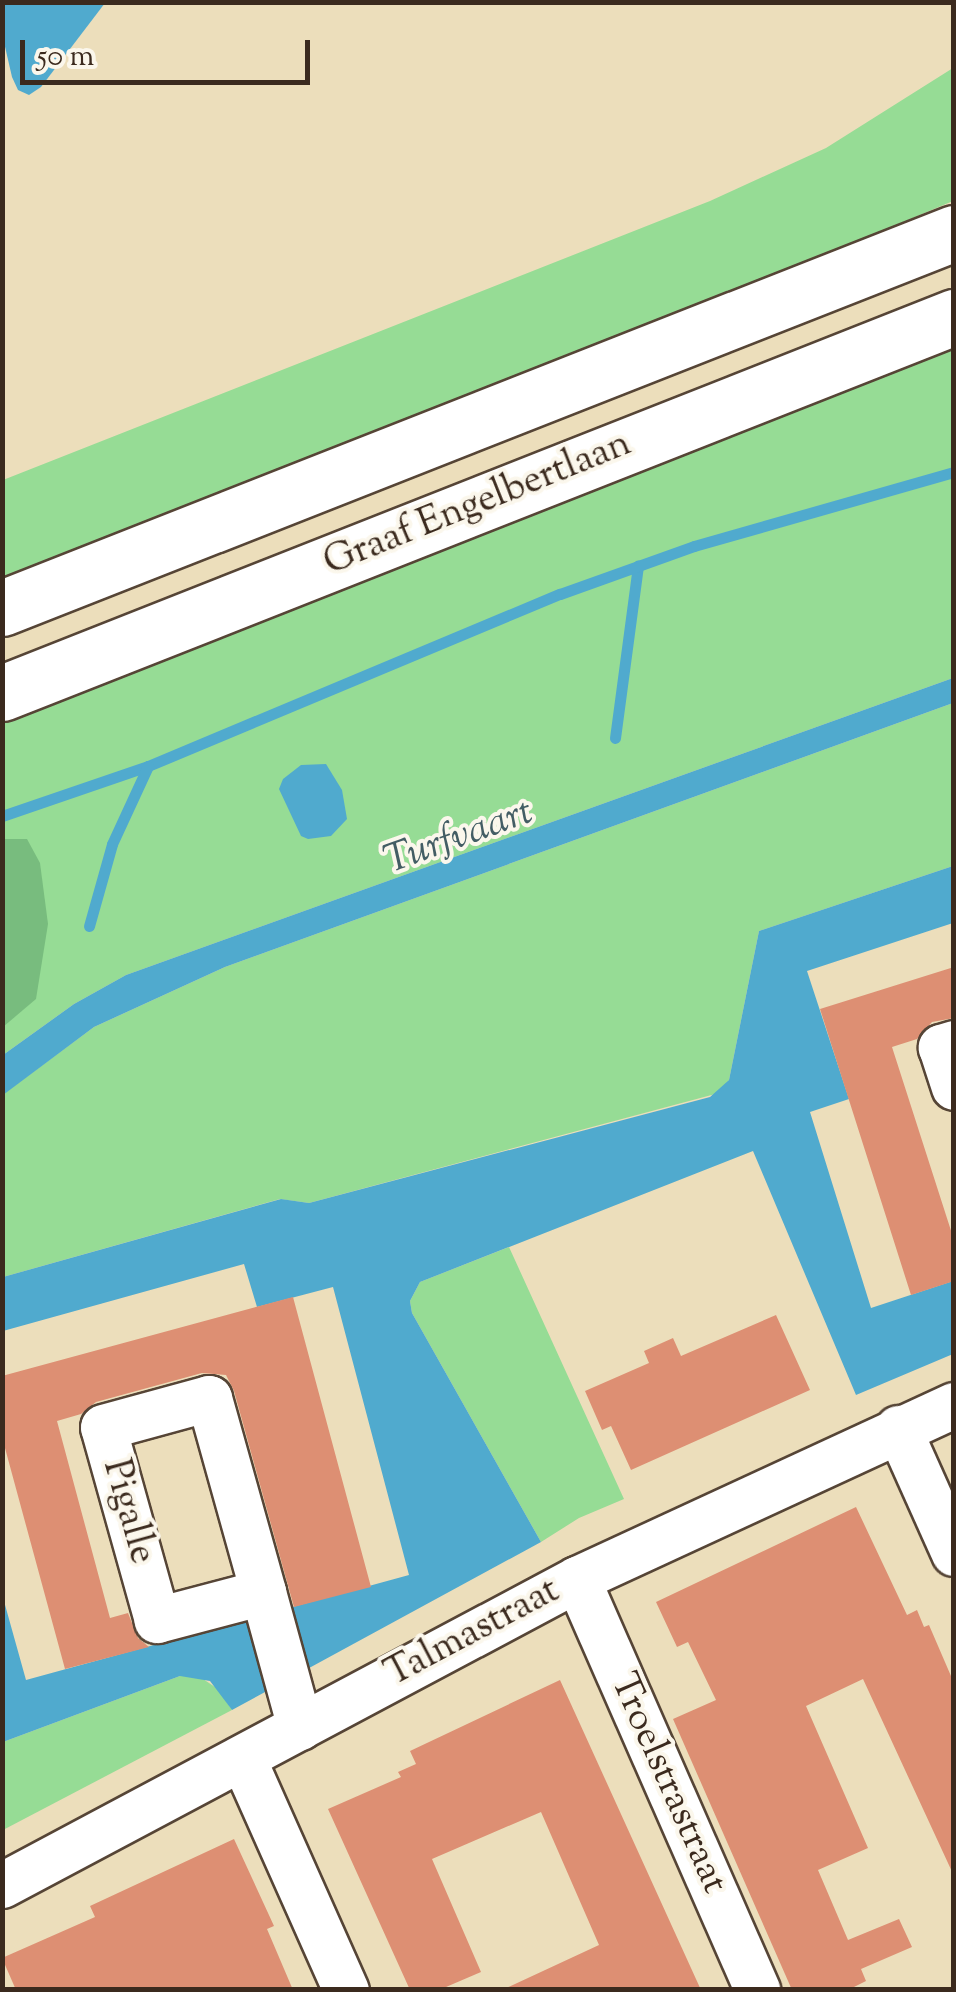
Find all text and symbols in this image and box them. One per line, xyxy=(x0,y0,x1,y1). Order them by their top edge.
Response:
scale bar xyxy=(25,20,315,82)
text: 50 m xyxy=(37,36,94,79)
street label: Graaf Engelbertlaan xyxy=(318,423,638,587)
water label: Turfvaart xyxy=(378,789,540,887)
street label: Pigalle xyxy=(90,1455,164,1569)
street label: Talmastraat xyxy=(378,1569,568,1699)
street label: Troelstrastraat xyxy=(598,1667,736,1901)

